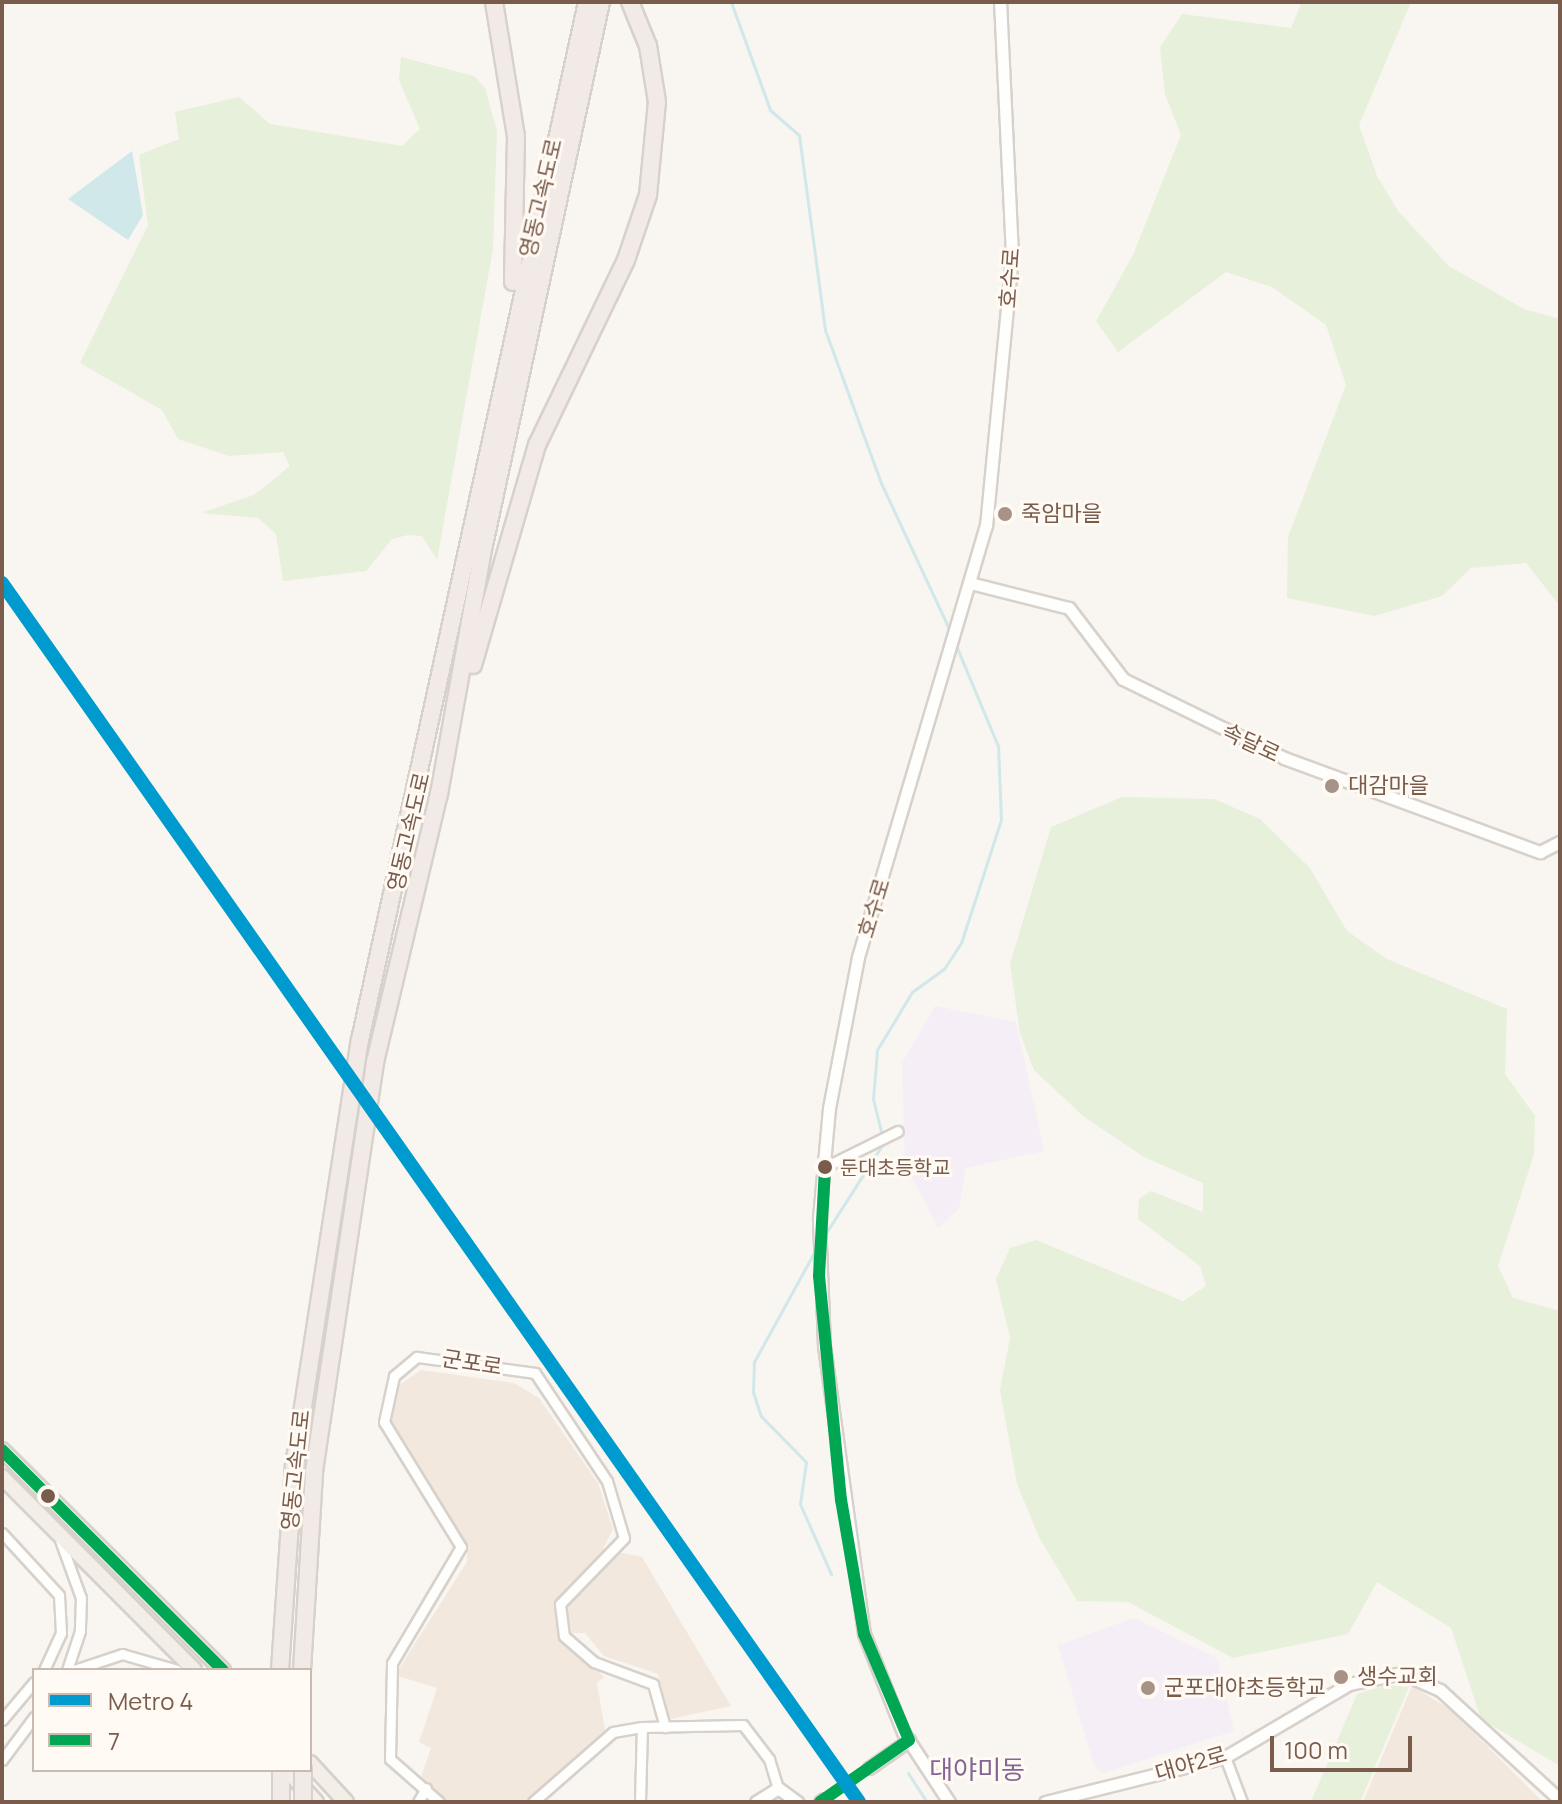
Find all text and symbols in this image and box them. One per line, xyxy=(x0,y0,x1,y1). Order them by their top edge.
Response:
street label: 영동고속도로 xyxy=(514,136,568,260)
street label: 호수로 xyxy=(995,247,1025,309)
place label: 죽암마을 xyxy=(1021,501,1102,527)
marker: 죽암마을 xyxy=(996,505,1014,523)
street label: 속달로 xyxy=(1218,718,1284,768)
street label: 영동고속도로 xyxy=(382,770,436,894)
place label: 대감마을 xyxy=(1348,773,1429,799)
marker: 대감마을 xyxy=(1323,777,1341,795)
street label: 호수로 xyxy=(853,875,895,941)
place label: 둔대초등학교 xyxy=(840,1155,950,1179)
marker: 둔대초등학교 xyxy=(817,1159,833,1175)
street label: 군포로 xyxy=(440,1345,504,1381)
street label: 영동고속도로 xyxy=(277,1408,315,1532)
unlabelled marker xyxy=(40,1488,56,1504)
place label: 생수교회 xyxy=(1357,1664,1438,1690)
legend xyxy=(32,1668,312,1772)
marker: 생수교회 xyxy=(1332,1668,1350,1686)
place label: 군포대야초등학교 xyxy=(1164,1675,1326,1701)
marker: 군포대야초등학교 xyxy=(1139,1679,1157,1697)
text: Metro 4 xyxy=(108,1684,193,1717)
scale bar xyxy=(1274,1720,1416,1770)
text: 7 xyxy=(108,1724,120,1757)
text: 100 m xyxy=(1284,1733,1348,1766)
street label: 대야2로 xyxy=(1152,1741,1230,1787)
district label: 대야미동 xyxy=(929,1754,1025,1786)

